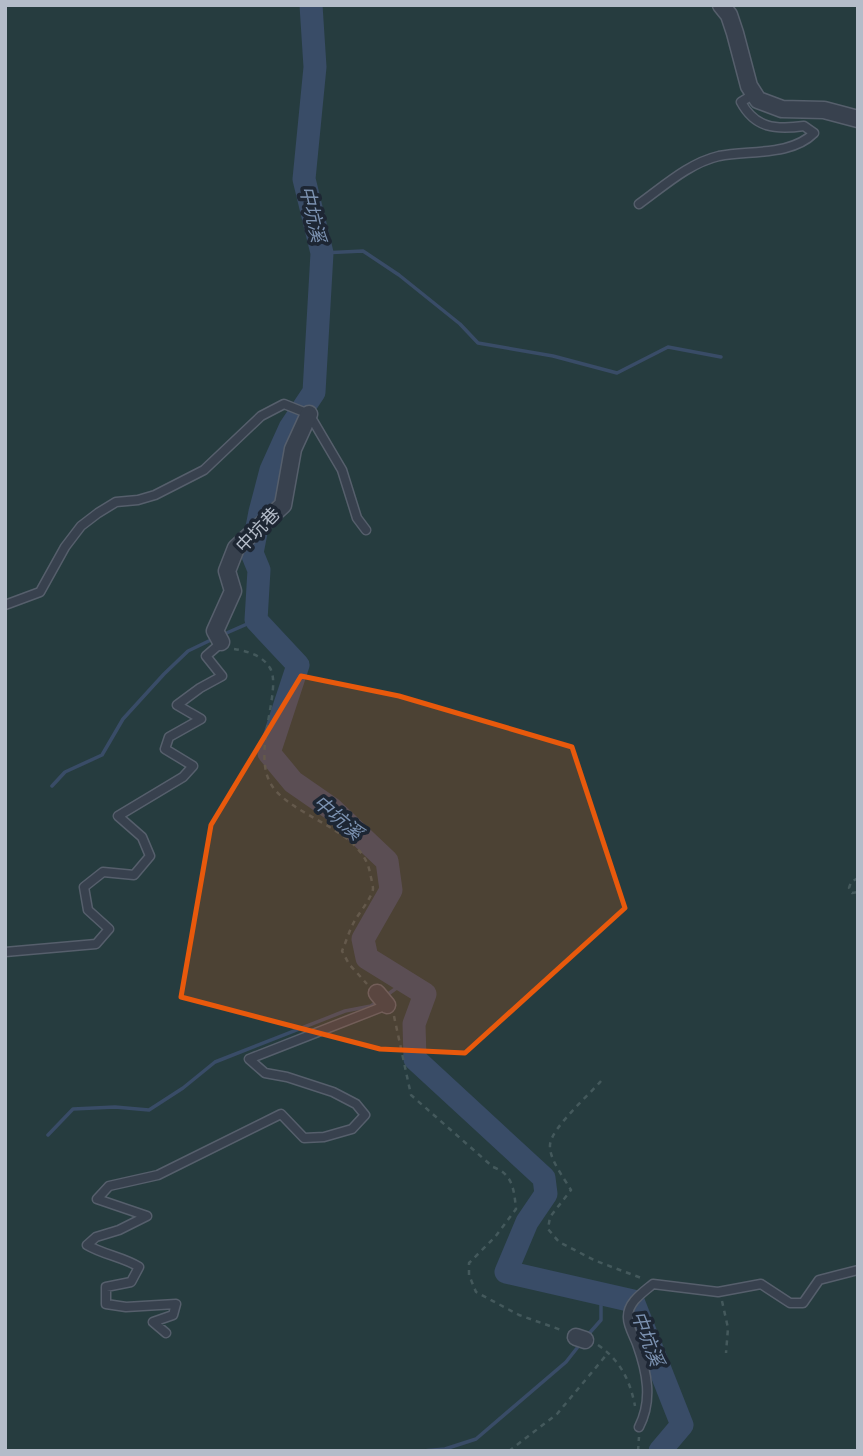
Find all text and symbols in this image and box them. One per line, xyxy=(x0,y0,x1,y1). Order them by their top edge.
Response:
water label: 中坑溪 xyxy=(294,183,333,248)
street label: 中坑巷 xyxy=(230,502,285,557)
water label: 中坑溪 xyxy=(308,789,370,847)
water label: 中坑溪 xyxy=(626,1307,671,1372)

